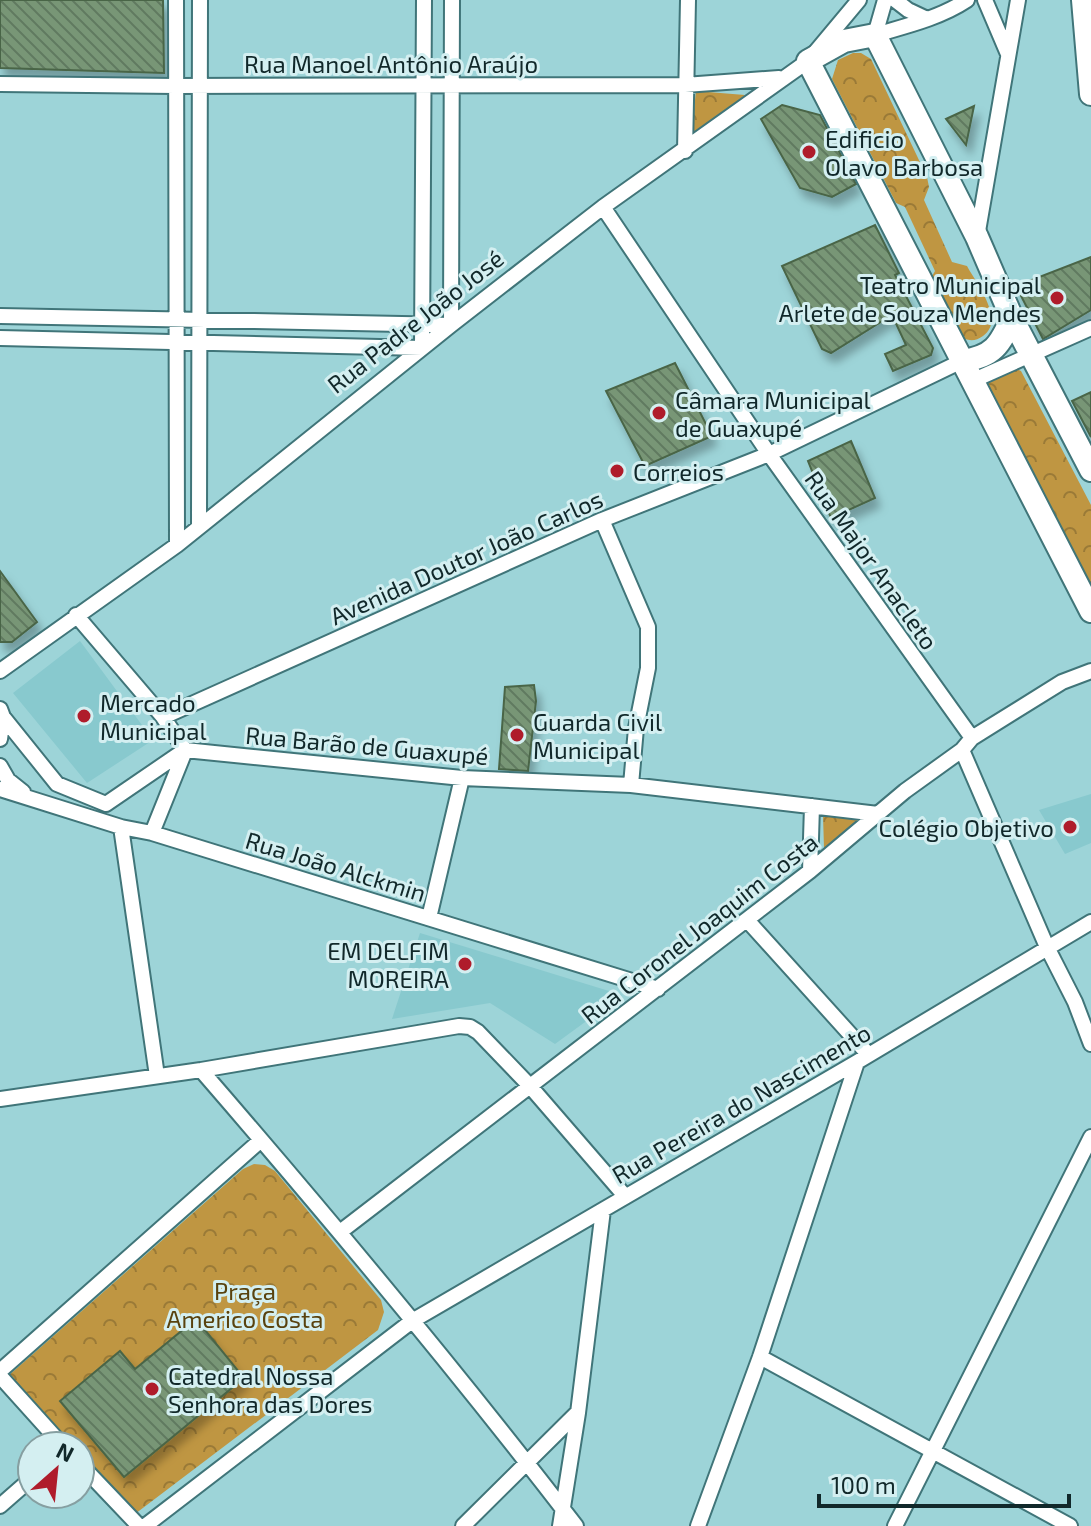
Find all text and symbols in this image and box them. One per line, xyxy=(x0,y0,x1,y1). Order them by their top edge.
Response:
street label: Rua Manoel Antônio Araújo xyxy=(244,49,538,78)
place label: Edificio Olavo Barbosa xyxy=(825,124,983,181)
marker: Edificio Olavo Barbosa xyxy=(800,143,818,161)
street label: Rua Padre João José xyxy=(321,243,509,399)
place label: Teatro Municipal Arlete de Souza Mendes xyxy=(779,270,1041,327)
marker: Teatro Municipal Arlete de Souza Mendes xyxy=(1048,289,1066,307)
place label: Câmara Municipal de Guaxupé xyxy=(675,385,871,442)
marker: Câmara Municipal de Guaxupé xyxy=(650,404,668,422)
place label: Correios xyxy=(633,457,724,486)
marker: Correios xyxy=(608,462,626,480)
street label: Rua Major Anacleto xyxy=(800,465,944,655)
street label: Avenida Doutor João Carlos xyxy=(325,484,607,630)
place label: Mercado Municipal xyxy=(100,688,207,745)
marker: Mercado Municipal xyxy=(75,707,93,725)
place label: Guarda Civil Municipal xyxy=(533,707,662,764)
street label: Rua Barão de Guaxupé xyxy=(244,720,490,770)
marker: Guarda Civil Municipal xyxy=(508,726,526,744)
place label: Colégio Objetivo xyxy=(878,813,1054,842)
marker: Colégio Objetivo xyxy=(1061,818,1079,836)
street label: Rua João Alckmin xyxy=(242,825,430,907)
street label: Rua Coronel Joaquim Costa xyxy=(575,827,823,1029)
place label: EM DELFIM MOREIRA xyxy=(327,936,449,993)
marker: EM DELFIM MOREIRA xyxy=(456,955,474,973)
street label: Rua Pereira do Nascimento xyxy=(607,1017,875,1189)
park label: Praça Americo Costa xyxy=(167,1276,323,1333)
place label: Catedral Nossa Senhora das Dores xyxy=(168,1361,372,1418)
marker: Catedral Nossa Senhora das Dores xyxy=(143,1380,161,1398)
north arrow xyxy=(16,1430,96,1510)
text: N xyxy=(53,1436,79,1466)
scale bar xyxy=(819,1458,1069,1508)
text: 100 m xyxy=(831,1470,896,1499)

